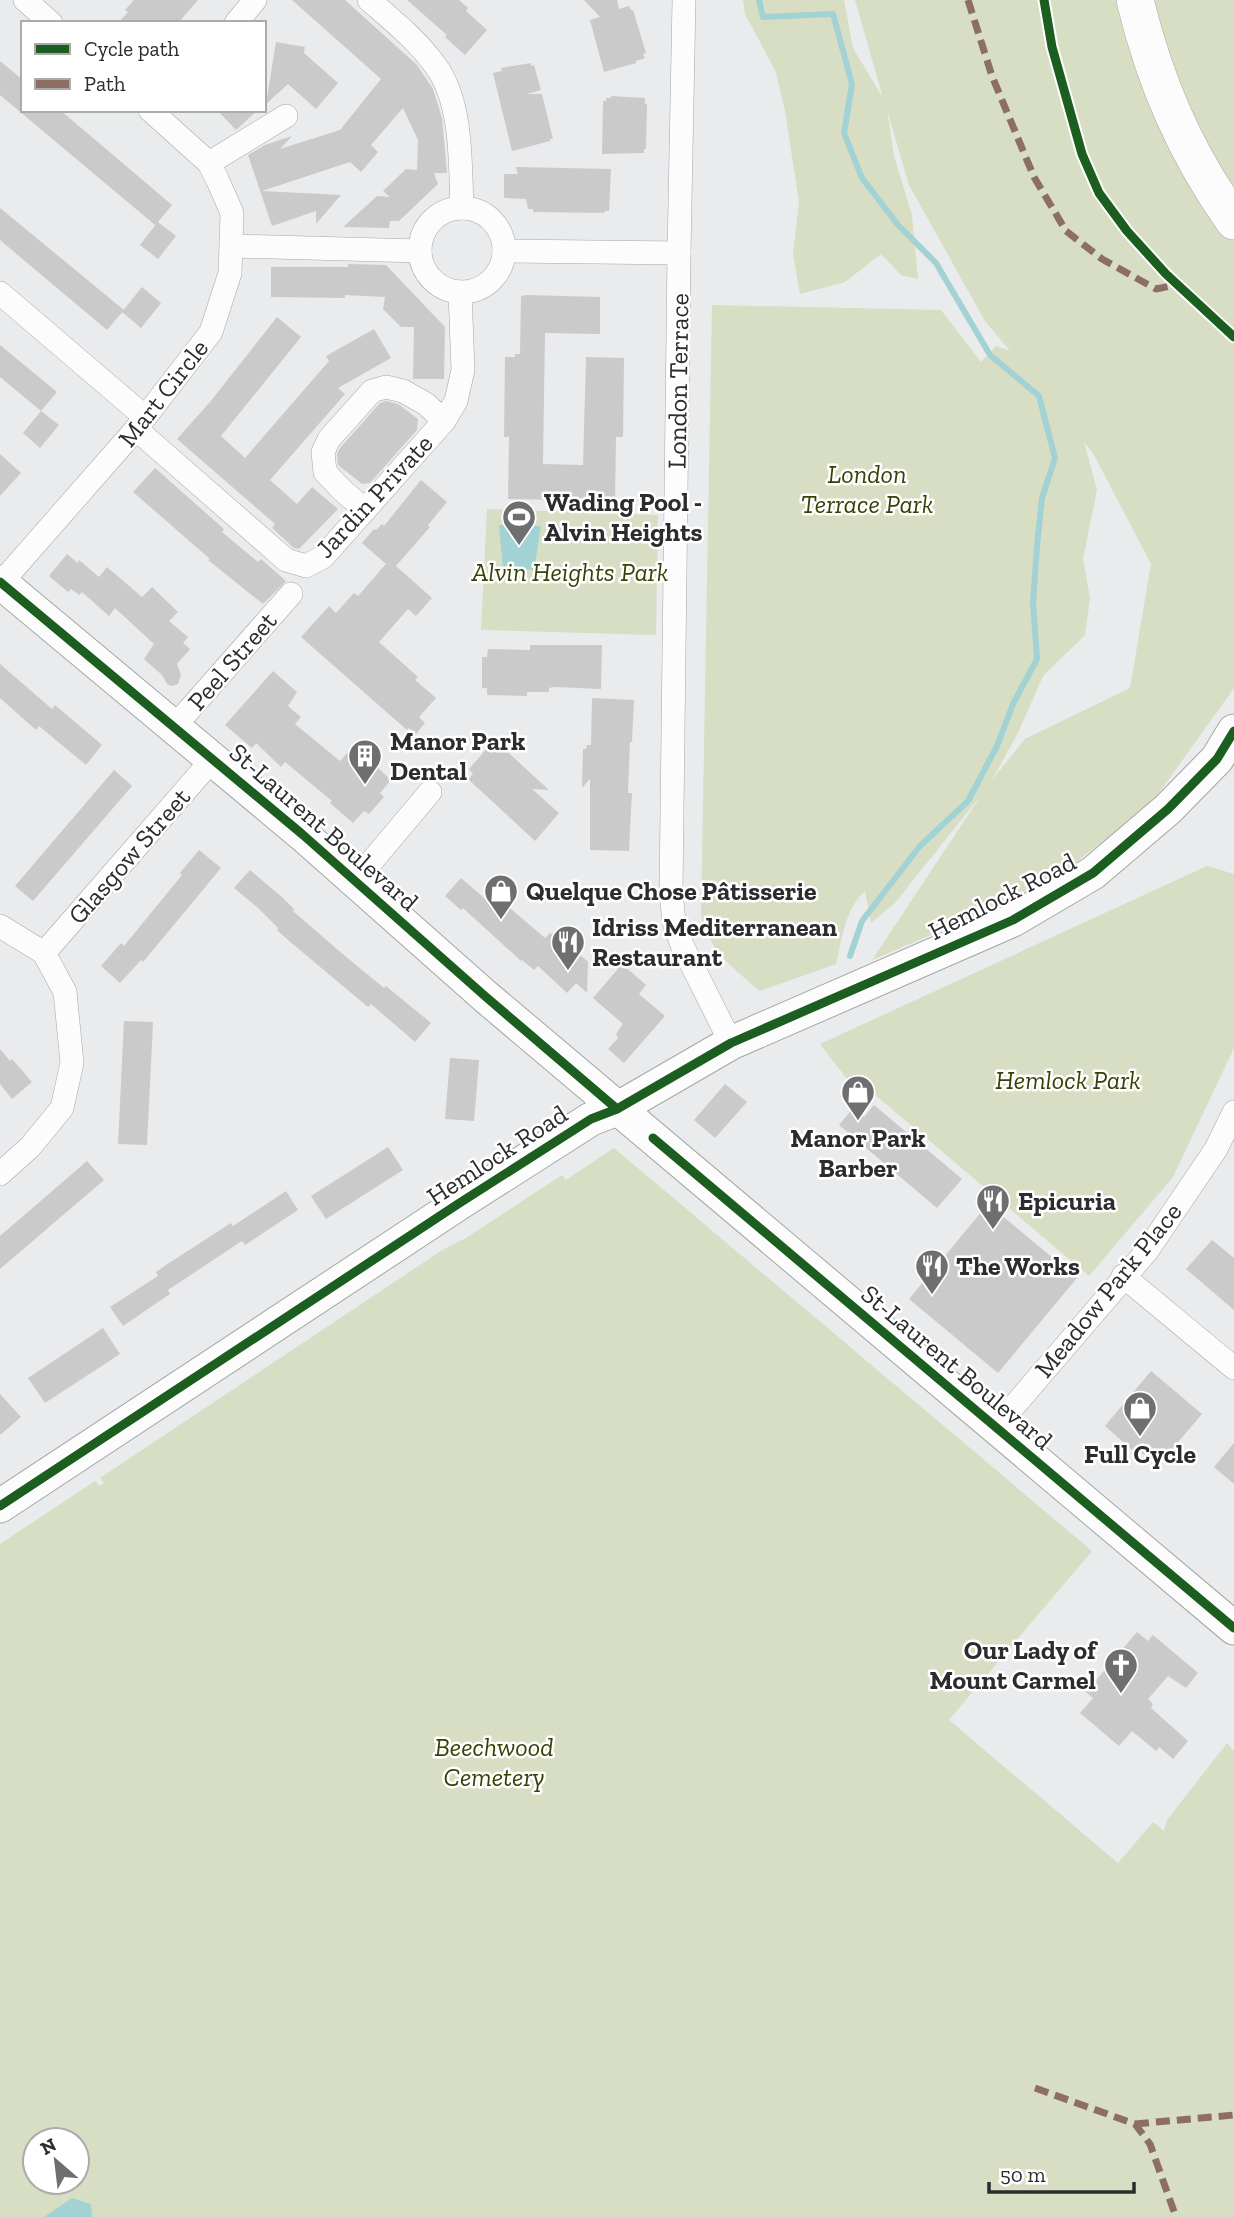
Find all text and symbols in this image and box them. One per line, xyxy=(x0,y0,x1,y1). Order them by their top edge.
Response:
legend xyxy=(21,21,266,112)
text: Cycle path xyxy=(84,36,179,61)
text: Path xyxy=(84,71,126,96)
street label: London Terrace xyxy=(660,293,696,469)
street label: Mart Circle xyxy=(111,333,215,453)
street label: Jardin Private xyxy=(309,428,439,564)
park label: London Terrace Park xyxy=(801,458,933,520)
place label: Wading Pool - Alvin Heights xyxy=(544,486,703,548)
sports icon: Wading Pool - Alvin Heights xyxy=(500,498,538,547)
park label: Alvin Heights Park xyxy=(471,556,668,588)
street label: Peel Street xyxy=(181,605,284,717)
place label: Manor Park Dental xyxy=(390,725,526,787)
street label: St-Laurent Boulevard xyxy=(223,736,425,918)
building icon: Manor Park Dental xyxy=(346,737,384,786)
street label: Glasgow Street xyxy=(61,781,197,931)
street label: Hemlock Road xyxy=(923,845,1081,947)
shop icon: Quelque Chose Pâtisserie xyxy=(482,872,520,921)
place label: Quelque Chose Pâtisserie xyxy=(526,875,817,907)
place label: Idriss Mediterranean Restaurant xyxy=(592,911,838,973)
restaurant icon: Idriss Mediterranean Restaurant xyxy=(549,923,587,972)
park label: Hemlock Park xyxy=(995,1064,1141,1096)
shop icon: Manor Park Barber xyxy=(839,1073,877,1122)
street label: Hemlock Road xyxy=(421,1098,573,1212)
place label: Manor Park Barber xyxy=(790,1122,926,1184)
restaurant icon: Epicuria xyxy=(974,1182,1012,1231)
place label: Epicuria xyxy=(1018,1185,1116,1217)
street label: Meadow Park Place xyxy=(1028,1196,1188,1384)
restaurant icon: The Works xyxy=(913,1247,951,1296)
place label: The Works xyxy=(956,1250,1080,1282)
street label: St-Laurent Boulevard xyxy=(855,1278,1059,1456)
shop icon: Full Cycle xyxy=(1121,1389,1159,1438)
place label: Full Cycle xyxy=(1084,1438,1196,1470)
place label: Our Lady of Mount Carmel xyxy=(930,1634,1099,1696)
church icon: Our Lady of Mount Carmel xyxy=(1102,1646,1140,1695)
park label: Beechwood Cemetery xyxy=(435,1731,553,1793)
north arrow xyxy=(21,2126,91,2196)
text: N xyxy=(36,2133,60,2160)
scale bar xyxy=(989,2150,1134,2194)
text: 50 m xyxy=(1000,2162,1046,2187)

